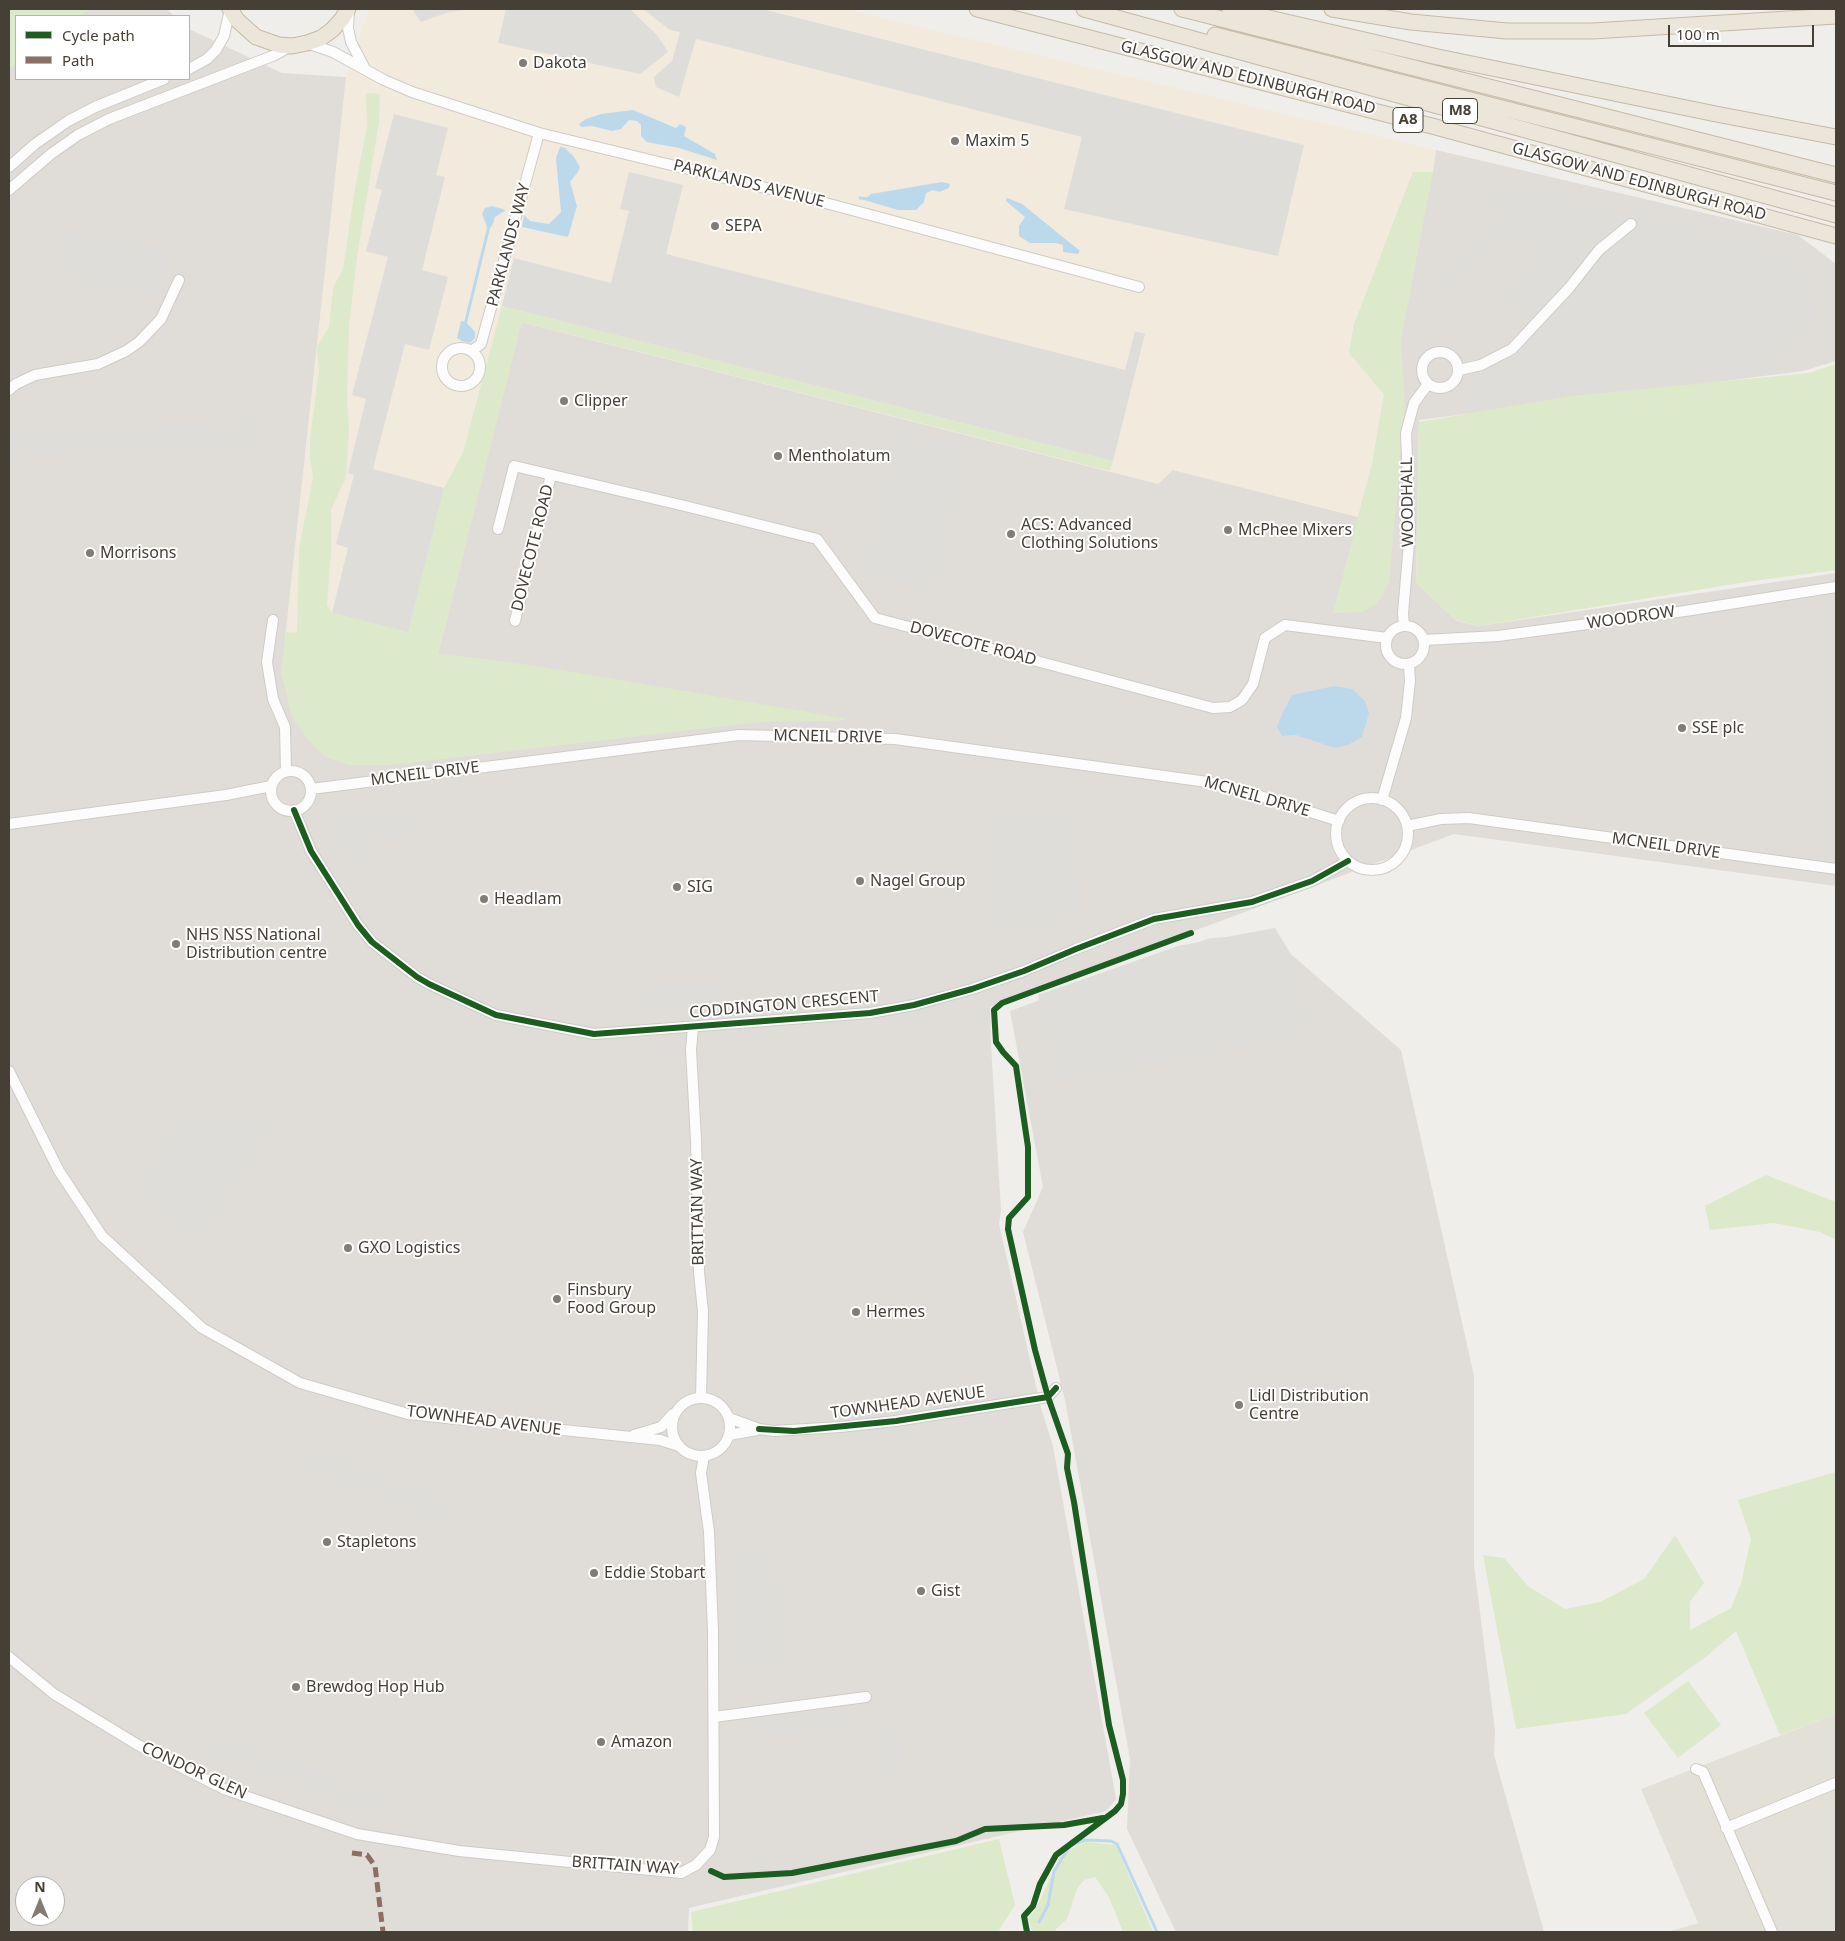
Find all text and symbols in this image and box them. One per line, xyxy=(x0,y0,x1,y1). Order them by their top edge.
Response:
legend xyxy=(15,15,190,80)
scale bar xyxy=(1670,15,1816,47)
text: 100 m xyxy=(1676,24,1720,44)
text: Cycle path xyxy=(62,25,135,45)
street label: GLASGOW AND EDINBURGH ROAD xyxy=(1118,37,1378,119)
text: Path xyxy=(62,50,94,70)
place label: Dakota xyxy=(533,53,587,73)
marker: Dakota xyxy=(517,57,529,69)
road number: M8 xyxy=(1442,98,1478,124)
road number: A8 xyxy=(1393,108,1423,132)
place label: Maxim 5 xyxy=(965,131,1029,151)
marker: Maxim 5 xyxy=(949,135,961,147)
street label: GLASGOW AND EDINBURGH ROAD xyxy=(1510,139,1768,225)
street label: PARKLANDS AVENUE xyxy=(671,156,827,212)
street label: PARKLANDS WAY xyxy=(483,181,535,309)
place label: SEPA xyxy=(725,216,762,236)
marker: SEPA xyxy=(709,220,721,232)
place label: Clipper xyxy=(574,391,628,411)
marker: Clipper xyxy=(558,395,570,407)
place label: Mentholatum xyxy=(788,446,890,466)
marker: Mentholatum xyxy=(772,450,784,462)
street label: WOODHALL xyxy=(1398,457,1418,547)
street label: DOVECOTE ROAD xyxy=(508,482,558,614)
place label: ACS: Advanced Clothing Solutions xyxy=(1021,515,1158,553)
place label: McPhee Mixers xyxy=(1238,520,1352,540)
marker: McPhee Mixers xyxy=(1222,524,1234,536)
marker: ACS: Advanced Clothing Solutions xyxy=(1005,528,1017,540)
place label: Morrisons xyxy=(100,543,176,563)
marker: Morrisons xyxy=(84,547,96,559)
street label: WOODROW xyxy=(1586,602,1676,634)
street label: DOVECOTE ROAD xyxy=(908,618,1038,670)
place label: SSE plc xyxy=(1692,718,1744,738)
marker: SSE plc xyxy=(1676,722,1688,734)
street label: MCNEIL DRIVE xyxy=(773,726,883,748)
street label: MCNEIL DRIVE xyxy=(370,758,480,790)
street label: MCNEIL DRIVE xyxy=(1202,773,1312,821)
street label: MCNEIL DRIVE xyxy=(1611,829,1721,863)
place label: Nagel Group xyxy=(870,871,966,891)
marker: Nagel Group xyxy=(854,875,866,887)
place label: SIG xyxy=(687,877,713,897)
marker: SIG xyxy=(671,881,683,893)
place label: Headlam xyxy=(494,889,562,909)
marker: Headlam xyxy=(478,893,490,905)
place label: NHS NSS National Distribution centre xyxy=(186,925,327,963)
marker: NHS NSS National Distribution centre xyxy=(170,938,182,950)
street label: CODDINGTON CRESCENT xyxy=(688,987,880,1023)
street label: BRITTAIN WAY xyxy=(687,1158,709,1266)
place label: GXO Logistics xyxy=(358,1238,460,1258)
marker: GXO Logistics xyxy=(342,1242,354,1254)
place label: Finsbury Food Group xyxy=(567,1280,656,1318)
marker: Finsbury Food Group xyxy=(551,1293,563,1305)
place label: Hermes xyxy=(866,1302,925,1322)
marker: Hermes xyxy=(850,1306,862,1318)
street label: TOWNHEAD AVENUE xyxy=(830,1383,986,1423)
place label: Lidl Distribution Centre xyxy=(1249,1386,1369,1424)
marker: Lidl Distribution Centre xyxy=(1233,1399,1245,1411)
street label: TOWNHEAD AVENUE xyxy=(406,1402,562,1440)
place label: Stapletons xyxy=(337,1532,417,1552)
marker: Stapletons xyxy=(321,1536,333,1548)
place label: Eddie Stobart xyxy=(604,1563,705,1583)
marker: Eddie Stobart xyxy=(588,1567,600,1579)
place label: Gist xyxy=(931,1581,960,1601)
marker: Gist xyxy=(915,1585,927,1597)
place label: Brewdog Hop Hub xyxy=(306,1677,445,1697)
marker: Brewdog Hop Hub xyxy=(290,1681,302,1693)
place label: Amazon xyxy=(611,1732,672,1752)
marker: Amazon xyxy=(595,1736,607,1748)
street label: CONDOR GLEN xyxy=(138,1738,250,1804)
street label: BRITTAIN WAY xyxy=(571,1853,679,1879)
north arrow xyxy=(15,1876,65,1926)
text: N xyxy=(34,1877,46,1896)

